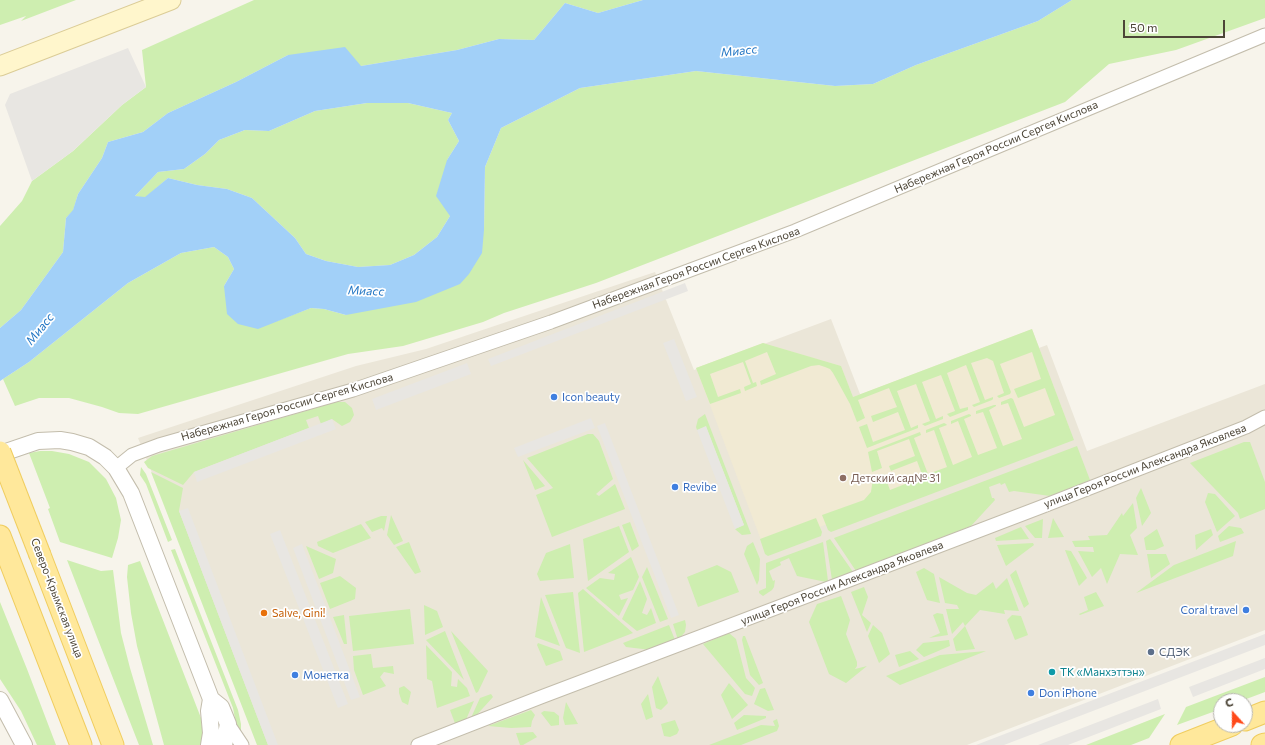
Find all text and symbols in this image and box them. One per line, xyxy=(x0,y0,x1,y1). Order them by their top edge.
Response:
scale bar xyxy=(1125,12,1227,38)
text: 50 m xyxy=(1130,20,1158,34)
water label: Миасс xyxy=(720,42,758,60)
street label: Набережная Героя России Сергея Кислова xyxy=(892,98,1100,196)
street label: Набережная Героя России Сергея Кислова xyxy=(590,224,802,312)
water label: Миасс xyxy=(348,283,384,299)
water label: Миасс xyxy=(23,310,57,348)
street label: Набережная Героя России Сергея Кислова xyxy=(179,370,395,444)
place label: Icon beauty xyxy=(562,390,620,404)
marker: Icon beauty xyxy=(549,392,559,402)
street label: улица Героя России Александра Яковлева xyxy=(1042,421,1248,511)
place label: Детский сад№ 31 xyxy=(851,471,940,485)
marker: Детский сад№ 31 xyxy=(838,473,848,483)
place label: Revibe xyxy=(683,480,716,494)
marker: Revibe xyxy=(670,482,680,492)
street label: Северо-Крымская улица xyxy=(28,536,86,660)
street label: улица Героя России Александра Яковлева xyxy=(739,538,945,628)
place label: Coral travel xyxy=(1180,603,1238,617)
marker: Coral travel xyxy=(1241,605,1251,615)
place label: Salve, Gini! xyxy=(272,606,325,620)
marker: Salve, Gini! xyxy=(259,608,269,618)
place label: СДЭК xyxy=(1159,645,1190,659)
marker: СДЭК xyxy=(1146,647,1156,657)
place label: ТК «Манхэттэн» xyxy=(1060,665,1145,679)
marker: ТК «Манхэттэн» xyxy=(1047,667,1057,677)
place label: Монетка xyxy=(303,668,349,682)
marker: Монетка xyxy=(290,670,300,680)
place label: Don iPhone xyxy=(1039,686,1097,700)
marker: Don iPhone xyxy=(1026,688,1036,698)
north arrow xyxy=(1213,693,1253,733)
text: С xyxy=(1223,695,1235,710)

